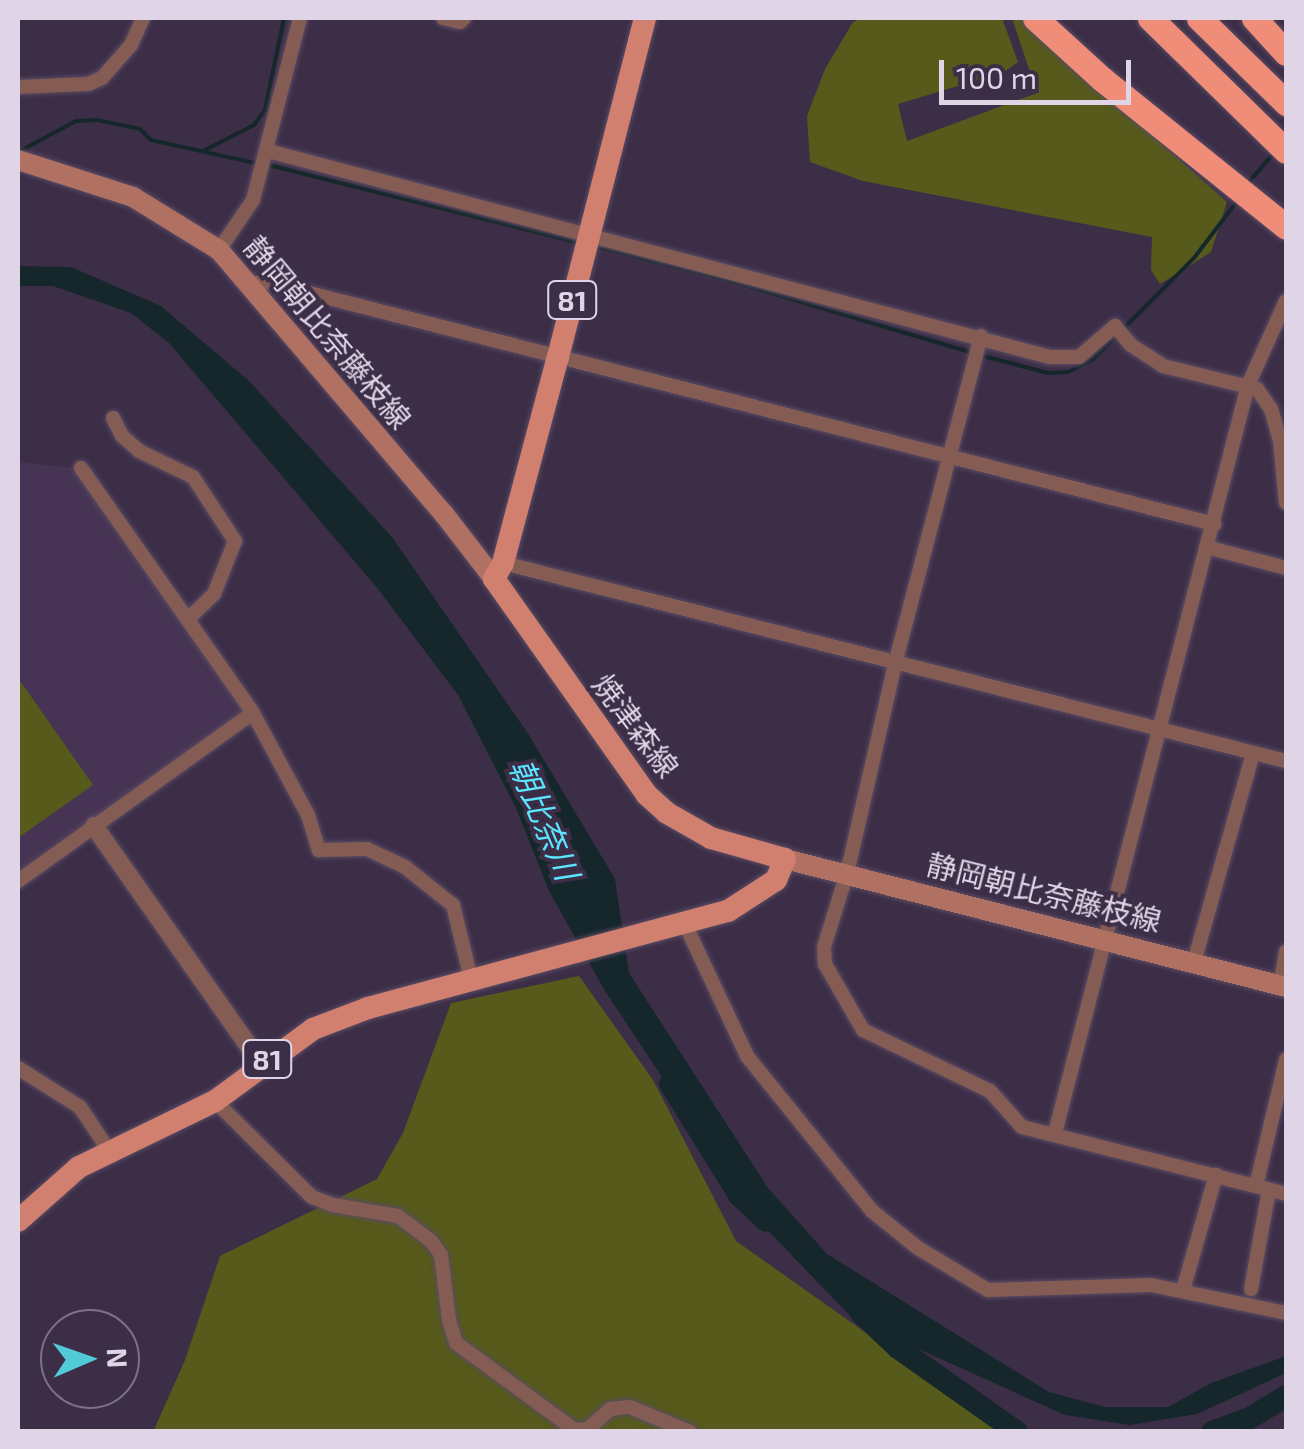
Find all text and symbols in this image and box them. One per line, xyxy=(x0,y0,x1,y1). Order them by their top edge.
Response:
scale bar xyxy=(944,40,1136,102)
text: 100 m xyxy=(956,59,1037,95)
street label: 静岡朝比奈藤枝線 xyxy=(237,229,419,435)
road number: 81 xyxy=(547,277,597,323)
street label: 焼津森線 xyxy=(586,666,686,784)
water label: 朝比奈川 xyxy=(502,753,588,885)
street label: 静岡朝比奈藤枝線 xyxy=(923,846,1165,938)
road number: 81 xyxy=(242,1036,292,1082)
north arrow xyxy=(40,1309,140,1409)
text: N xyxy=(101,1347,135,1369)

